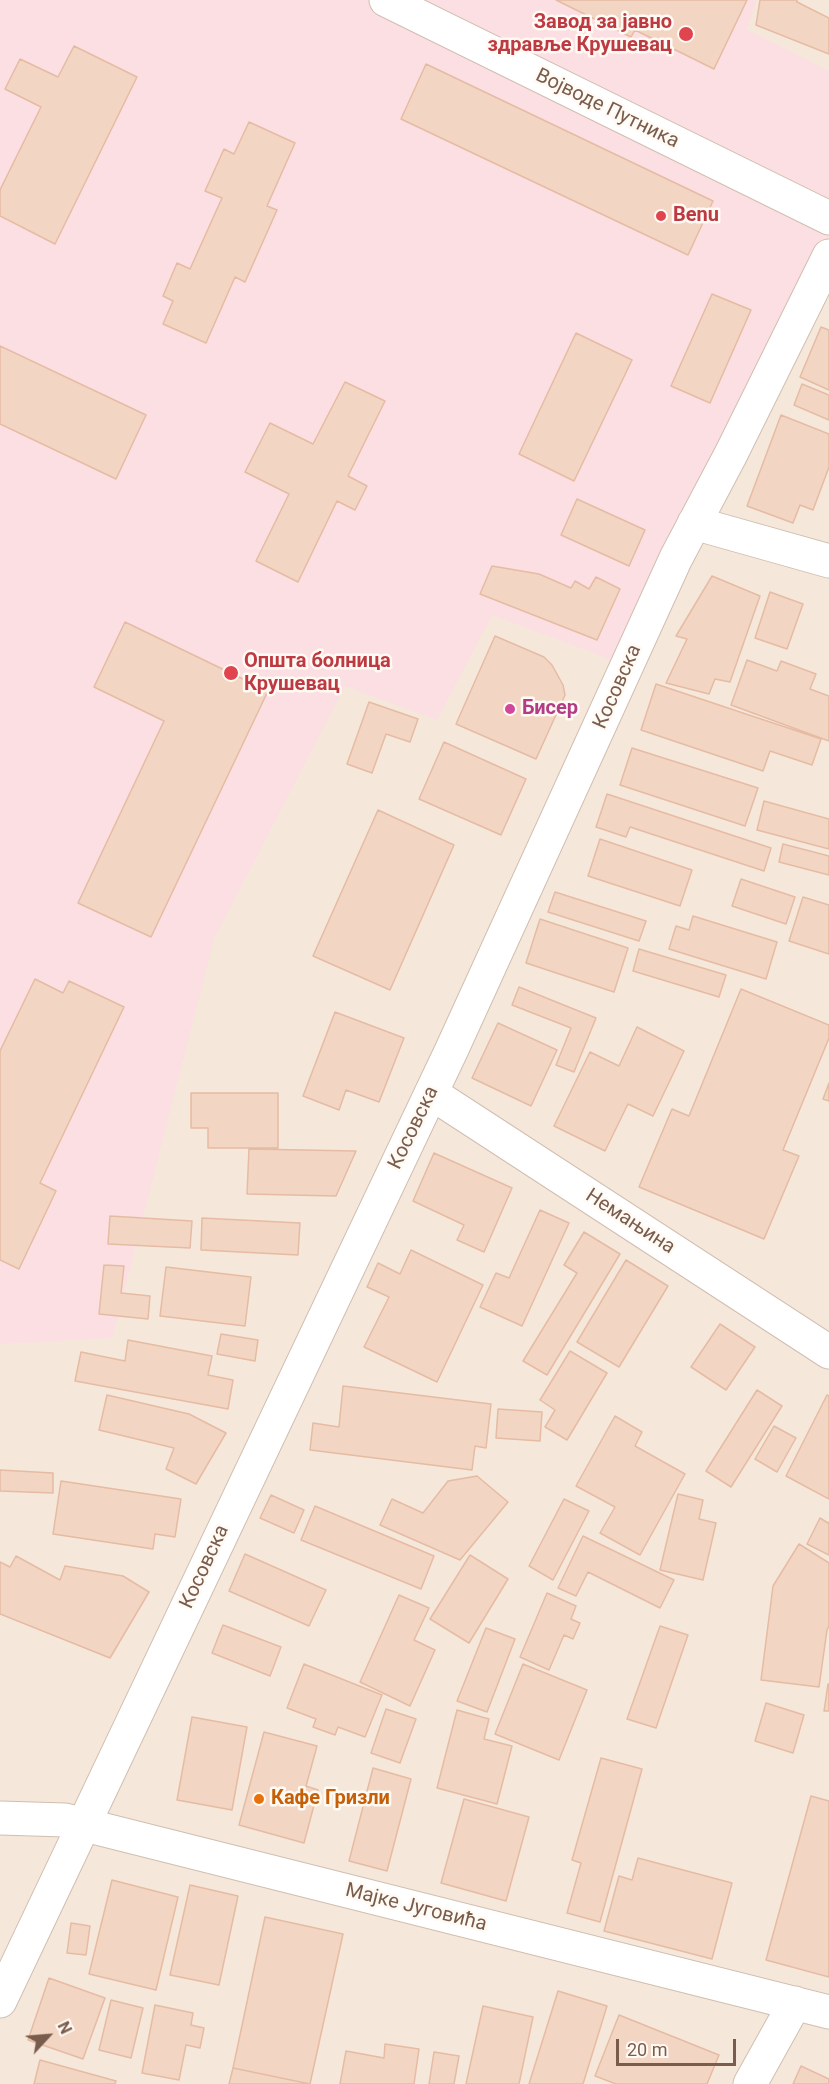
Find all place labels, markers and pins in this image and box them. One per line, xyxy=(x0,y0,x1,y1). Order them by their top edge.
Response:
place label: Завод за јавно здравље Крушевац xyxy=(487,11,672,58)
marker: Завод за јавно здравље Крушевац xyxy=(677,25,695,43)
place label: Benu xyxy=(673,204,719,228)
marker: Benu xyxy=(654,209,668,223)
place label: Општа болница Крушевац xyxy=(244,650,391,697)
marker: Општа болница Крушевац xyxy=(222,664,240,682)
place label: Бисер xyxy=(522,697,578,721)
marker: Бисер xyxy=(503,702,517,716)
place label: Кафе Гризли xyxy=(271,1787,390,1811)
marker: Кафе Гризли xyxy=(252,1792,266,1806)

